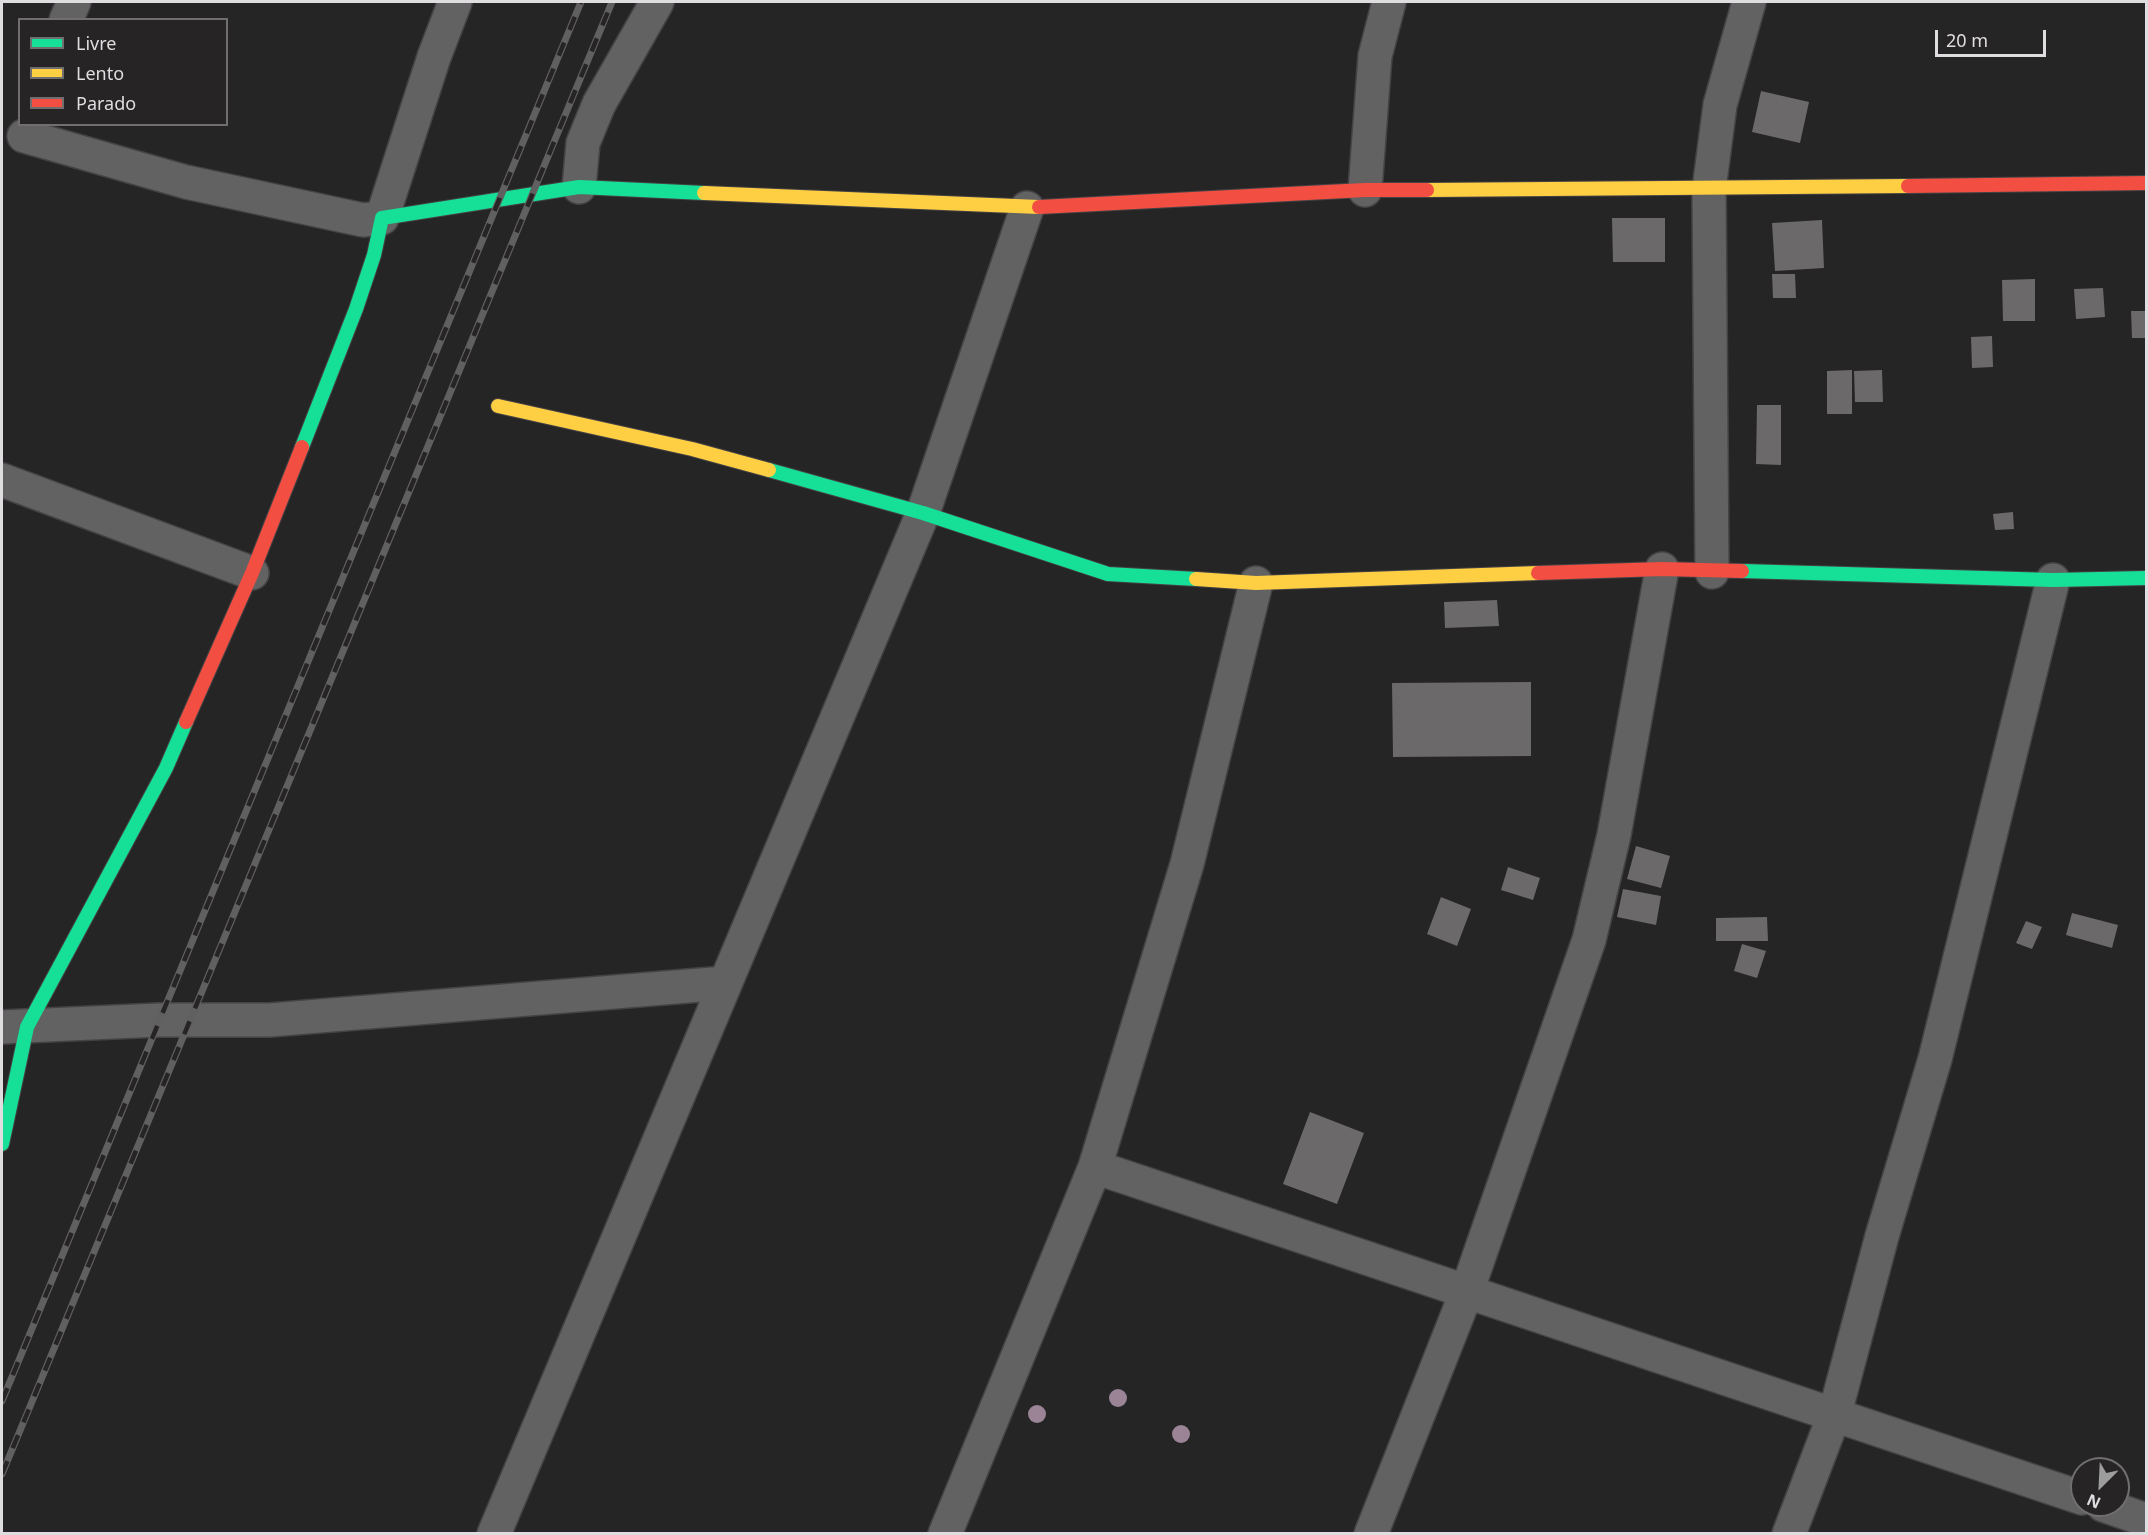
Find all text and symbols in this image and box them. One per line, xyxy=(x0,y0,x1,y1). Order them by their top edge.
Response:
legend xyxy=(18,18,228,126)
scale bar xyxy=(1938,18,2049,56)
text: 20 m xyxy=(1946,28,1988,52)
text: Livre xyxy=(76,31,116,55)
text: Lento xyxy=(76,61,124,85)
text: Parado xyxy=(76,91,136,115)
north arrow xyxy=(2070,1457,2130,1517)
text: N xyxy=(2083,1489,2104,1514)

